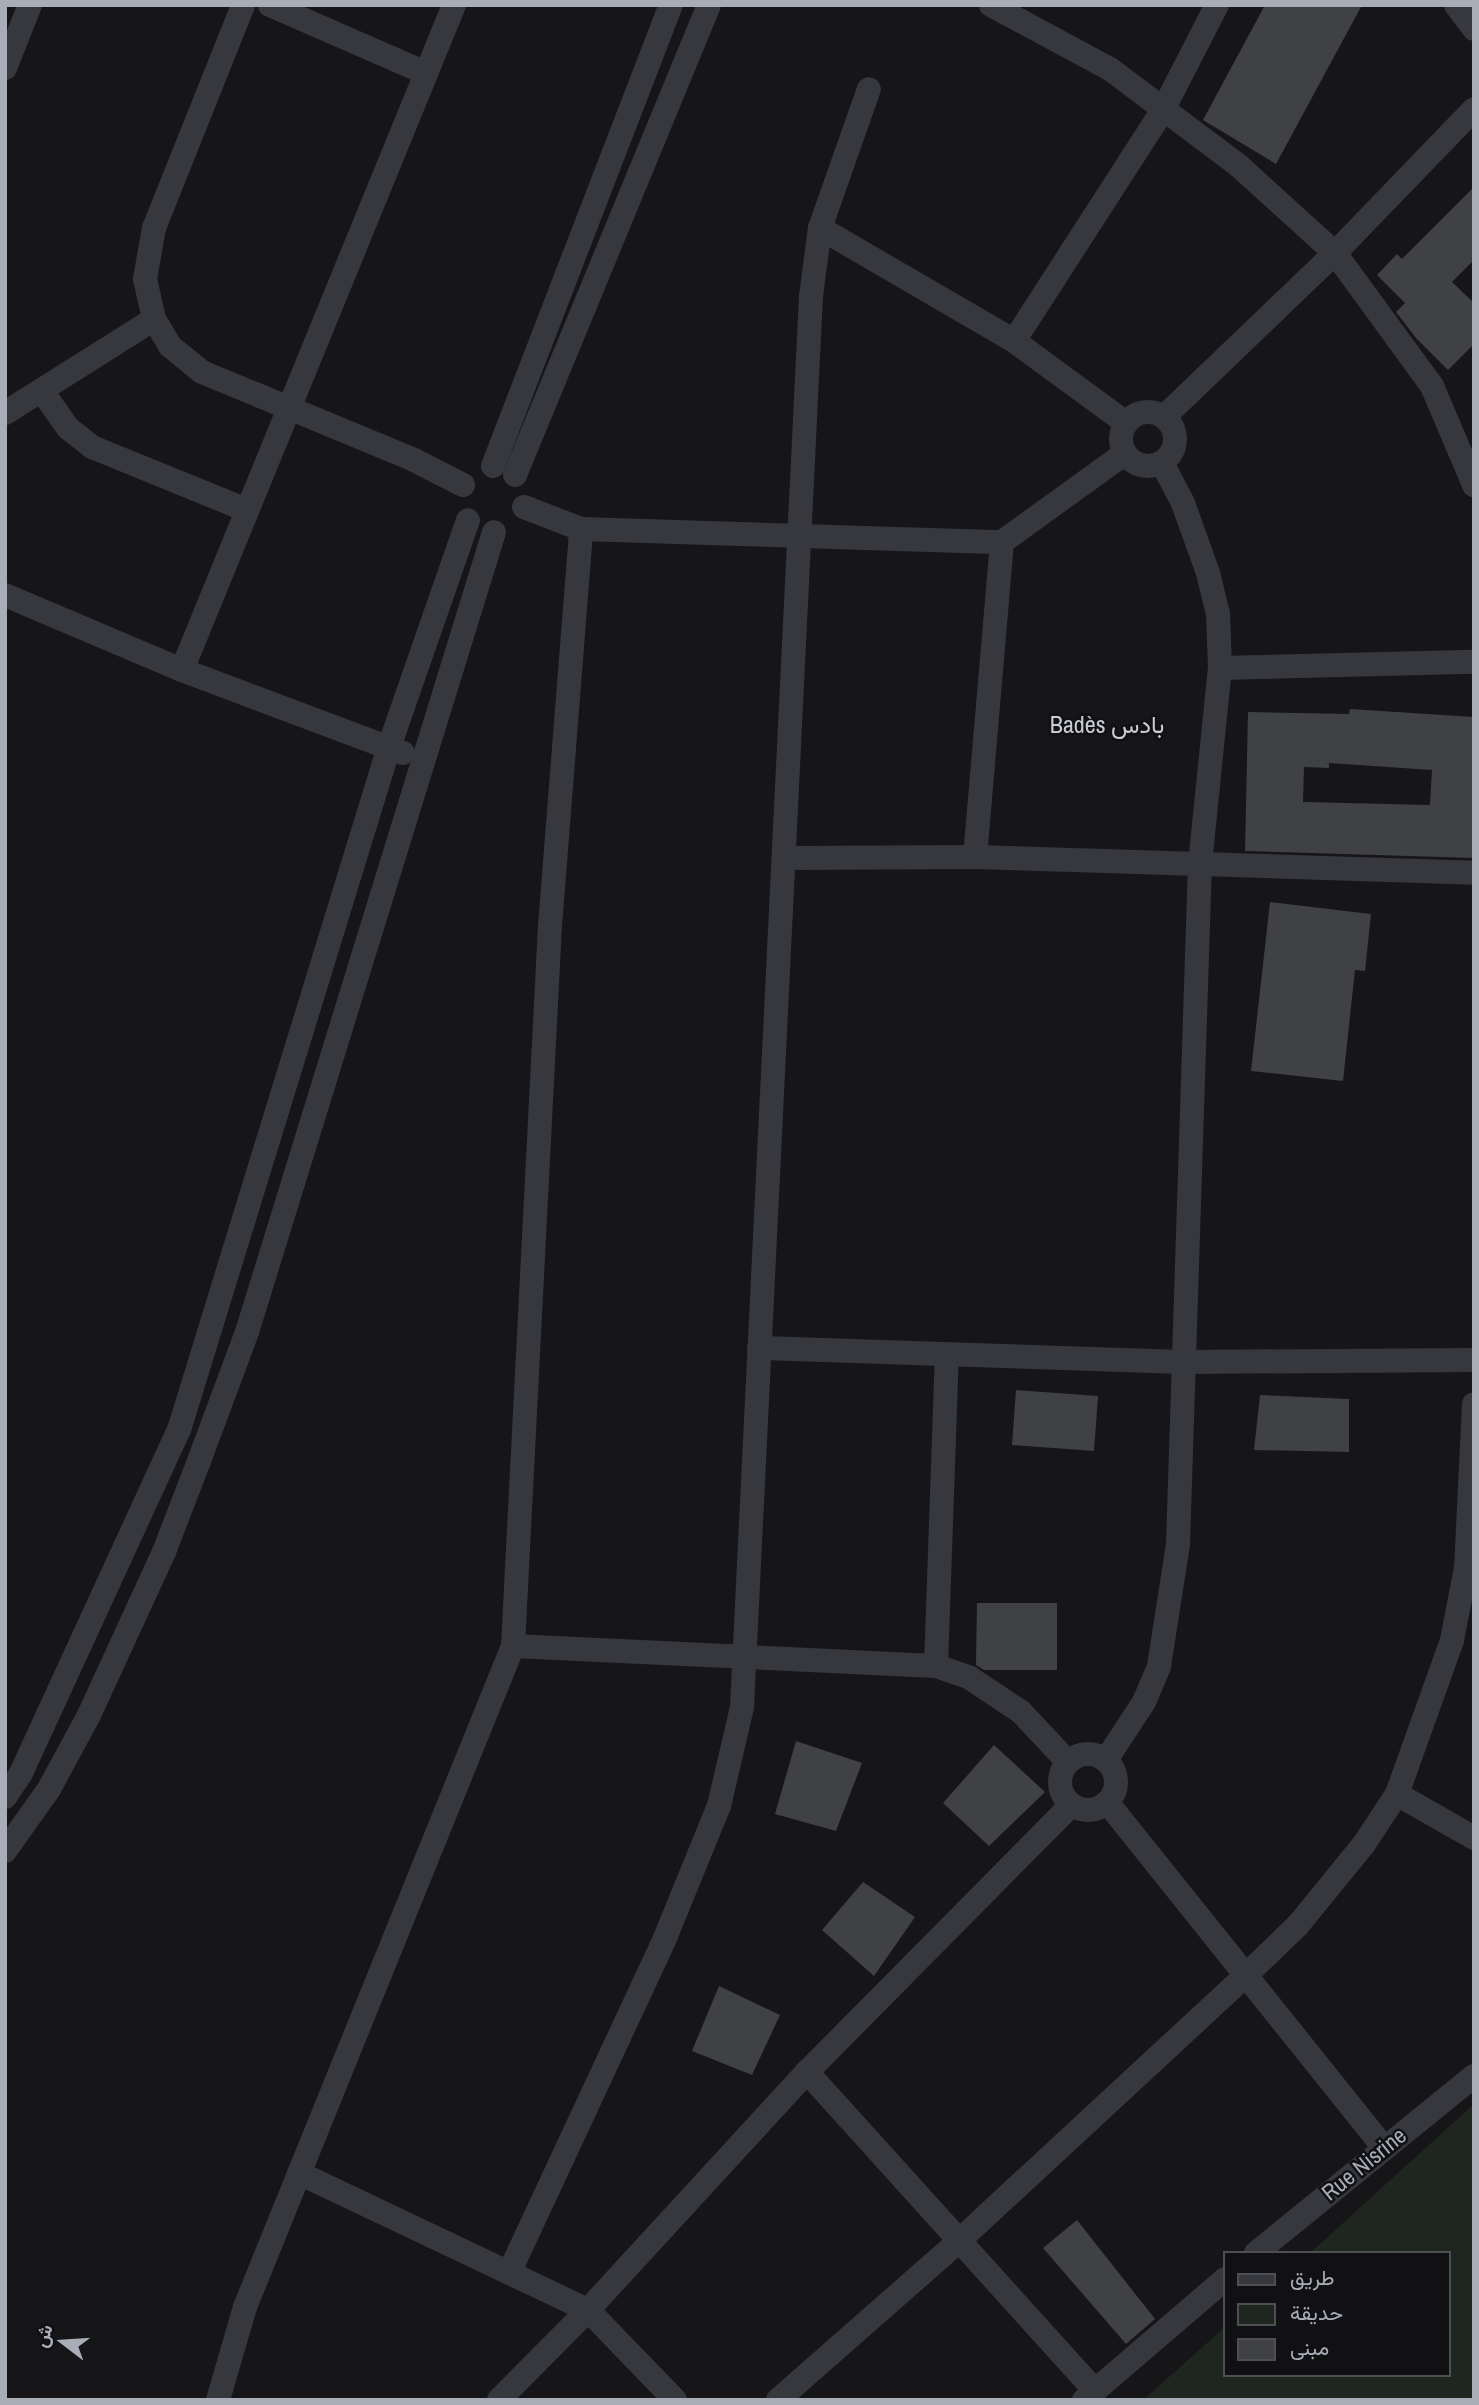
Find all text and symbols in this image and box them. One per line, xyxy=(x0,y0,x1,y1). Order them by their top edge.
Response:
district label: Badès بادس xyxy=(1050,711,1164,739)
street label: Rue Nisrine xyxy=(1316,2122,1412,2206)
legend xyxy=(1224,2251,1451,2377)
text: طريق xyxy=(1290,2263,1335,2292)
text: حديقة xyxy=(1290,2298,1343,2327)
north arrow xyxy=(28,2307,98,2377)
text: ش xyxy=(27,2321,59,2351)
text: مبنى xyxy=(1290,2333,1329,2362)

